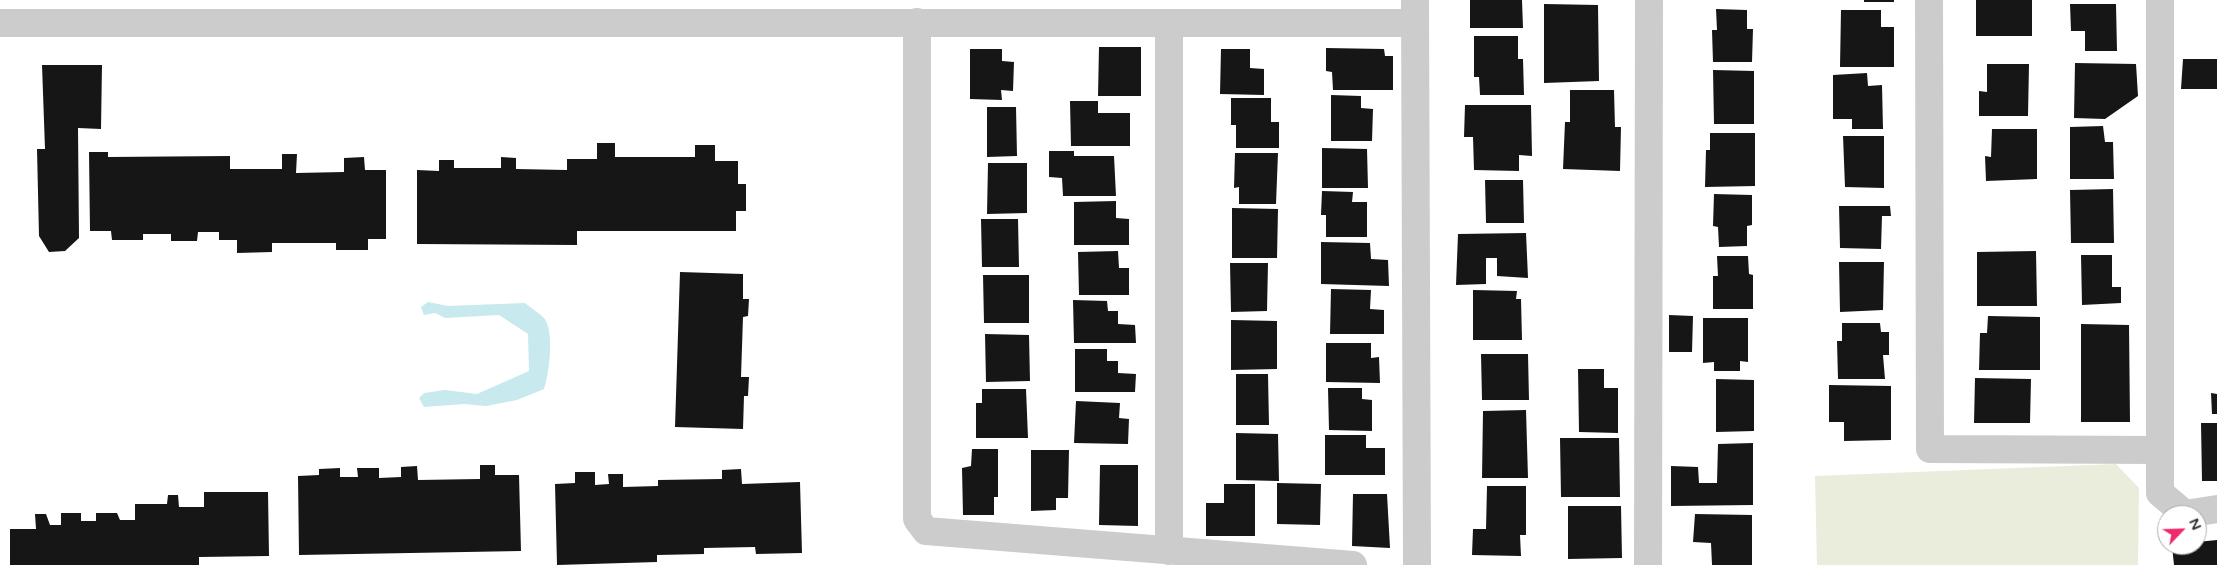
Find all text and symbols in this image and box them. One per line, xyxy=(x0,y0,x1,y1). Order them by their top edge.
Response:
north arrow xyxy=(2157,505,2207,555)
text: N xyxy=(2185,516,2205,533)

